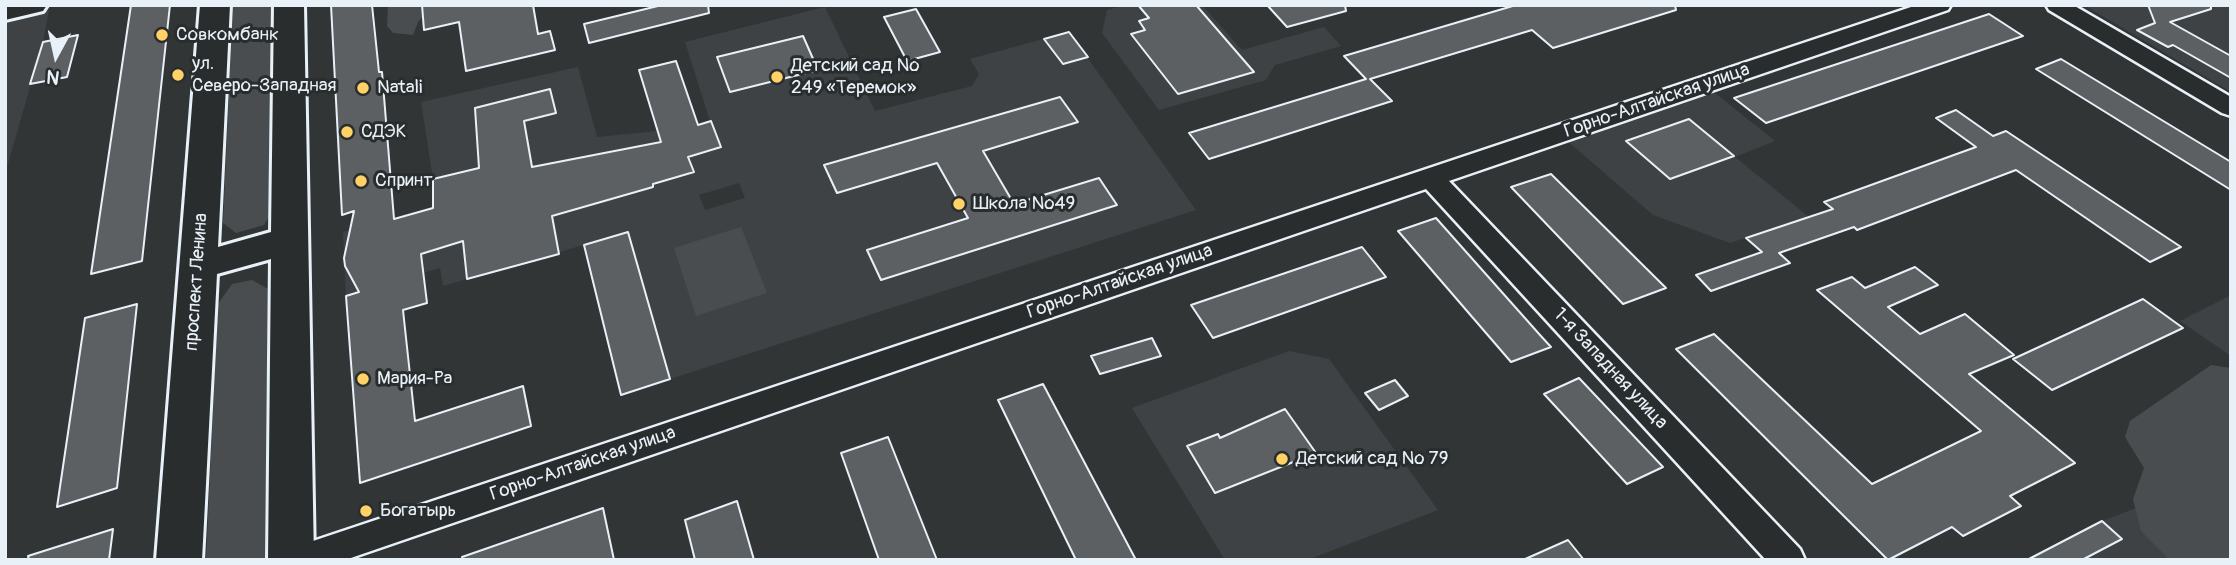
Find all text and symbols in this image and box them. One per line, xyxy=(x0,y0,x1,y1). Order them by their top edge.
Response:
north arrow xyxy=(21,21,91,91)
place label: Совкомбанк xyxy=(176,24,279,46)
marker: Совкомбанк xyxy=(154,27,170,43)
place label: ул. Северо-Западная xyxy=(192,53,336,97)
place label: Детский сад № 249 «Теремок» xyxy=(791,55,919,99)
street label: Горно-Алтайская улица xyxy=(1561,59,1753,143)
text: N xyxy=(45,64,61,90)
marker: ул. Северо-Западная xyxy=(170,67,186,83)
marker: Детский сад № 249 «Теремок» xyxy=(769,69,785,85)
place label: Natali xyxy=(377,77,423,99)
marker: Natali xyxy=(355,80,371,96)
place label: СДЭК xyxy=(361,121,406,143)
marker: СДЭК xyxy=(339,124,355,140)
place label: Спринт xyxy=(375,170,433,192)
marker: Спринт xyxy=(353,173,369,189)
place label: Школа №49 xyxy=(973,193,1075,215)
marker: Школа №49 xyxy=(951,196,967,212)
street label: проспект Ленина xyxy=(181,212,213,352)
street label: Горно-Алтайская улица xyxy=(1024,240,1216,324)
street label: 1-я Западная улица xyxy=(1548,304,1672,434)
place label: Мария-Ра xyxy=(377,368,452,390)
marker: Мария-Ра xyxy=(355,371,371,387)
street label: Горно-Алтайская улица xyxy=(487,422,679,506)
place label: Детский сад № 79 xyxy=(1296,448,1448,470)
marker: Детский сад № 79 xyxy=(1274,451,1290,467)
place label: Богатырь xyxy=(380,500,456,522)
marker: Богатырь xyxy=(358,503,374,519)

